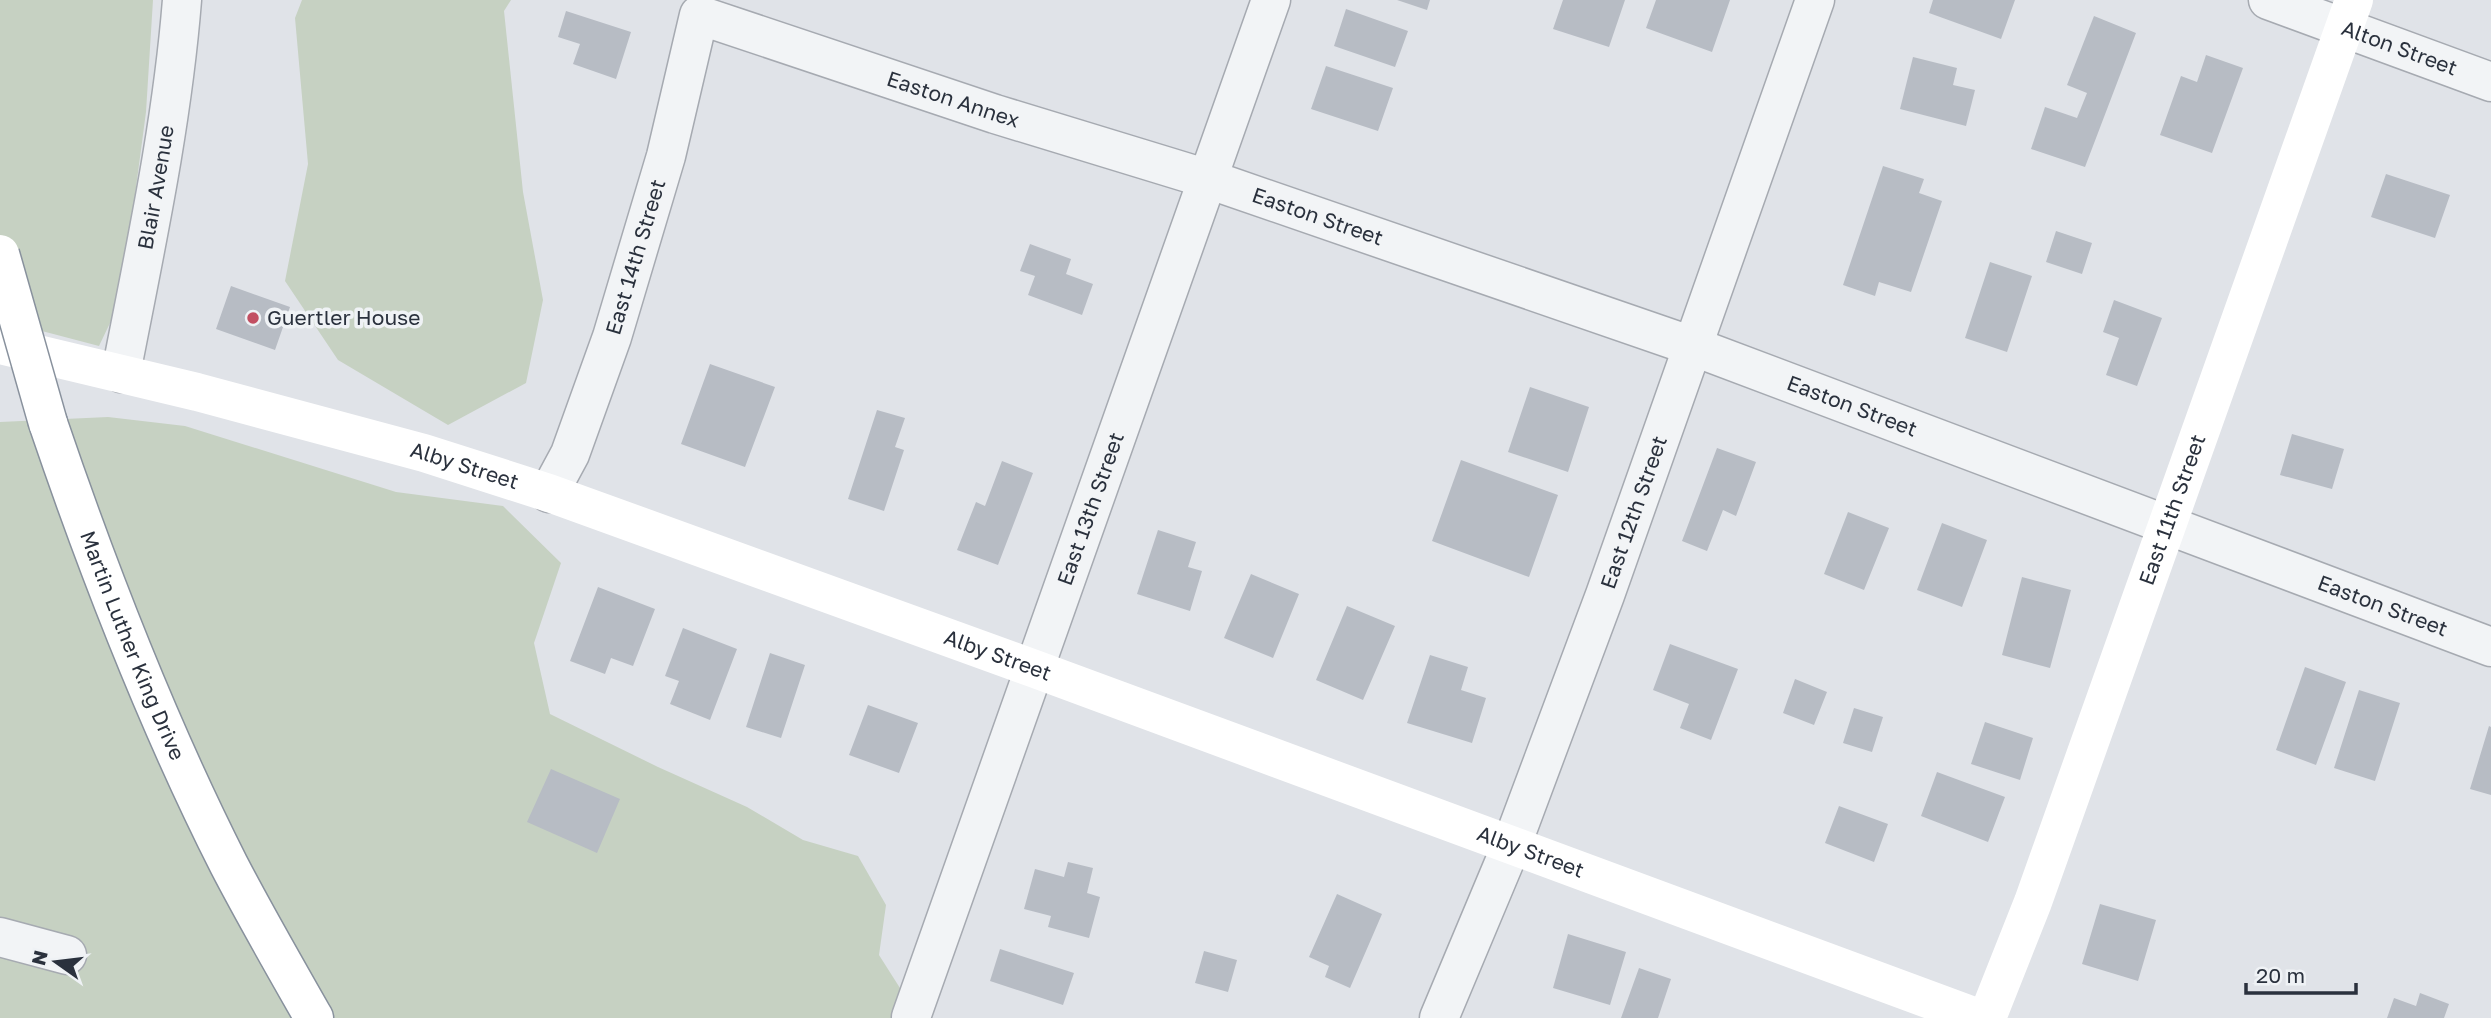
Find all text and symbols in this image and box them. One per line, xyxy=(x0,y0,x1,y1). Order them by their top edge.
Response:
street label: Alton Street xyxy=(2338,14,2461,81)
street label: Easton Annex xyxy=(884,65,1023,133)
street label: Blair Avenue xyxy=(131,123,179,252)
street label: East 14th Street xyxy=(599,176,670,338)
street label: Easton Street xyxy=(1249,181,1387,250)
place label: Guertler House xyxy=(267,304,420,330)
marker: Guertler House xyxy=(245,310,261,326)
street label: Easton Street xyxy=(1784,369,1921,442)
street label: East 13th Street xyxy=(1051,429,1129,589)
street label: East 11th Street xyxy=(2133,431,2210,589)
street label: East 12th Street xyxy=(1594,432,1672,592)
street label: Alby Street xyxy=(408,436,522,494)
street label: Martin Luther King Drive xyxy=(75,527,191,764)
street label: Easton Street xyxy=(2314,569,2452,642)
street label: Alby Street xyxy=(941,623,1055,686)
street label: Alby Street xyxy=(1474,820,1588,883)
north arrow xyxy=(21,927,91,997)
text: N xyxy=(26,948,52,968)
scale bar xyxy=(2246,951,2356,995)
text: 20 m xyxy=(2256,962,2305,988)

